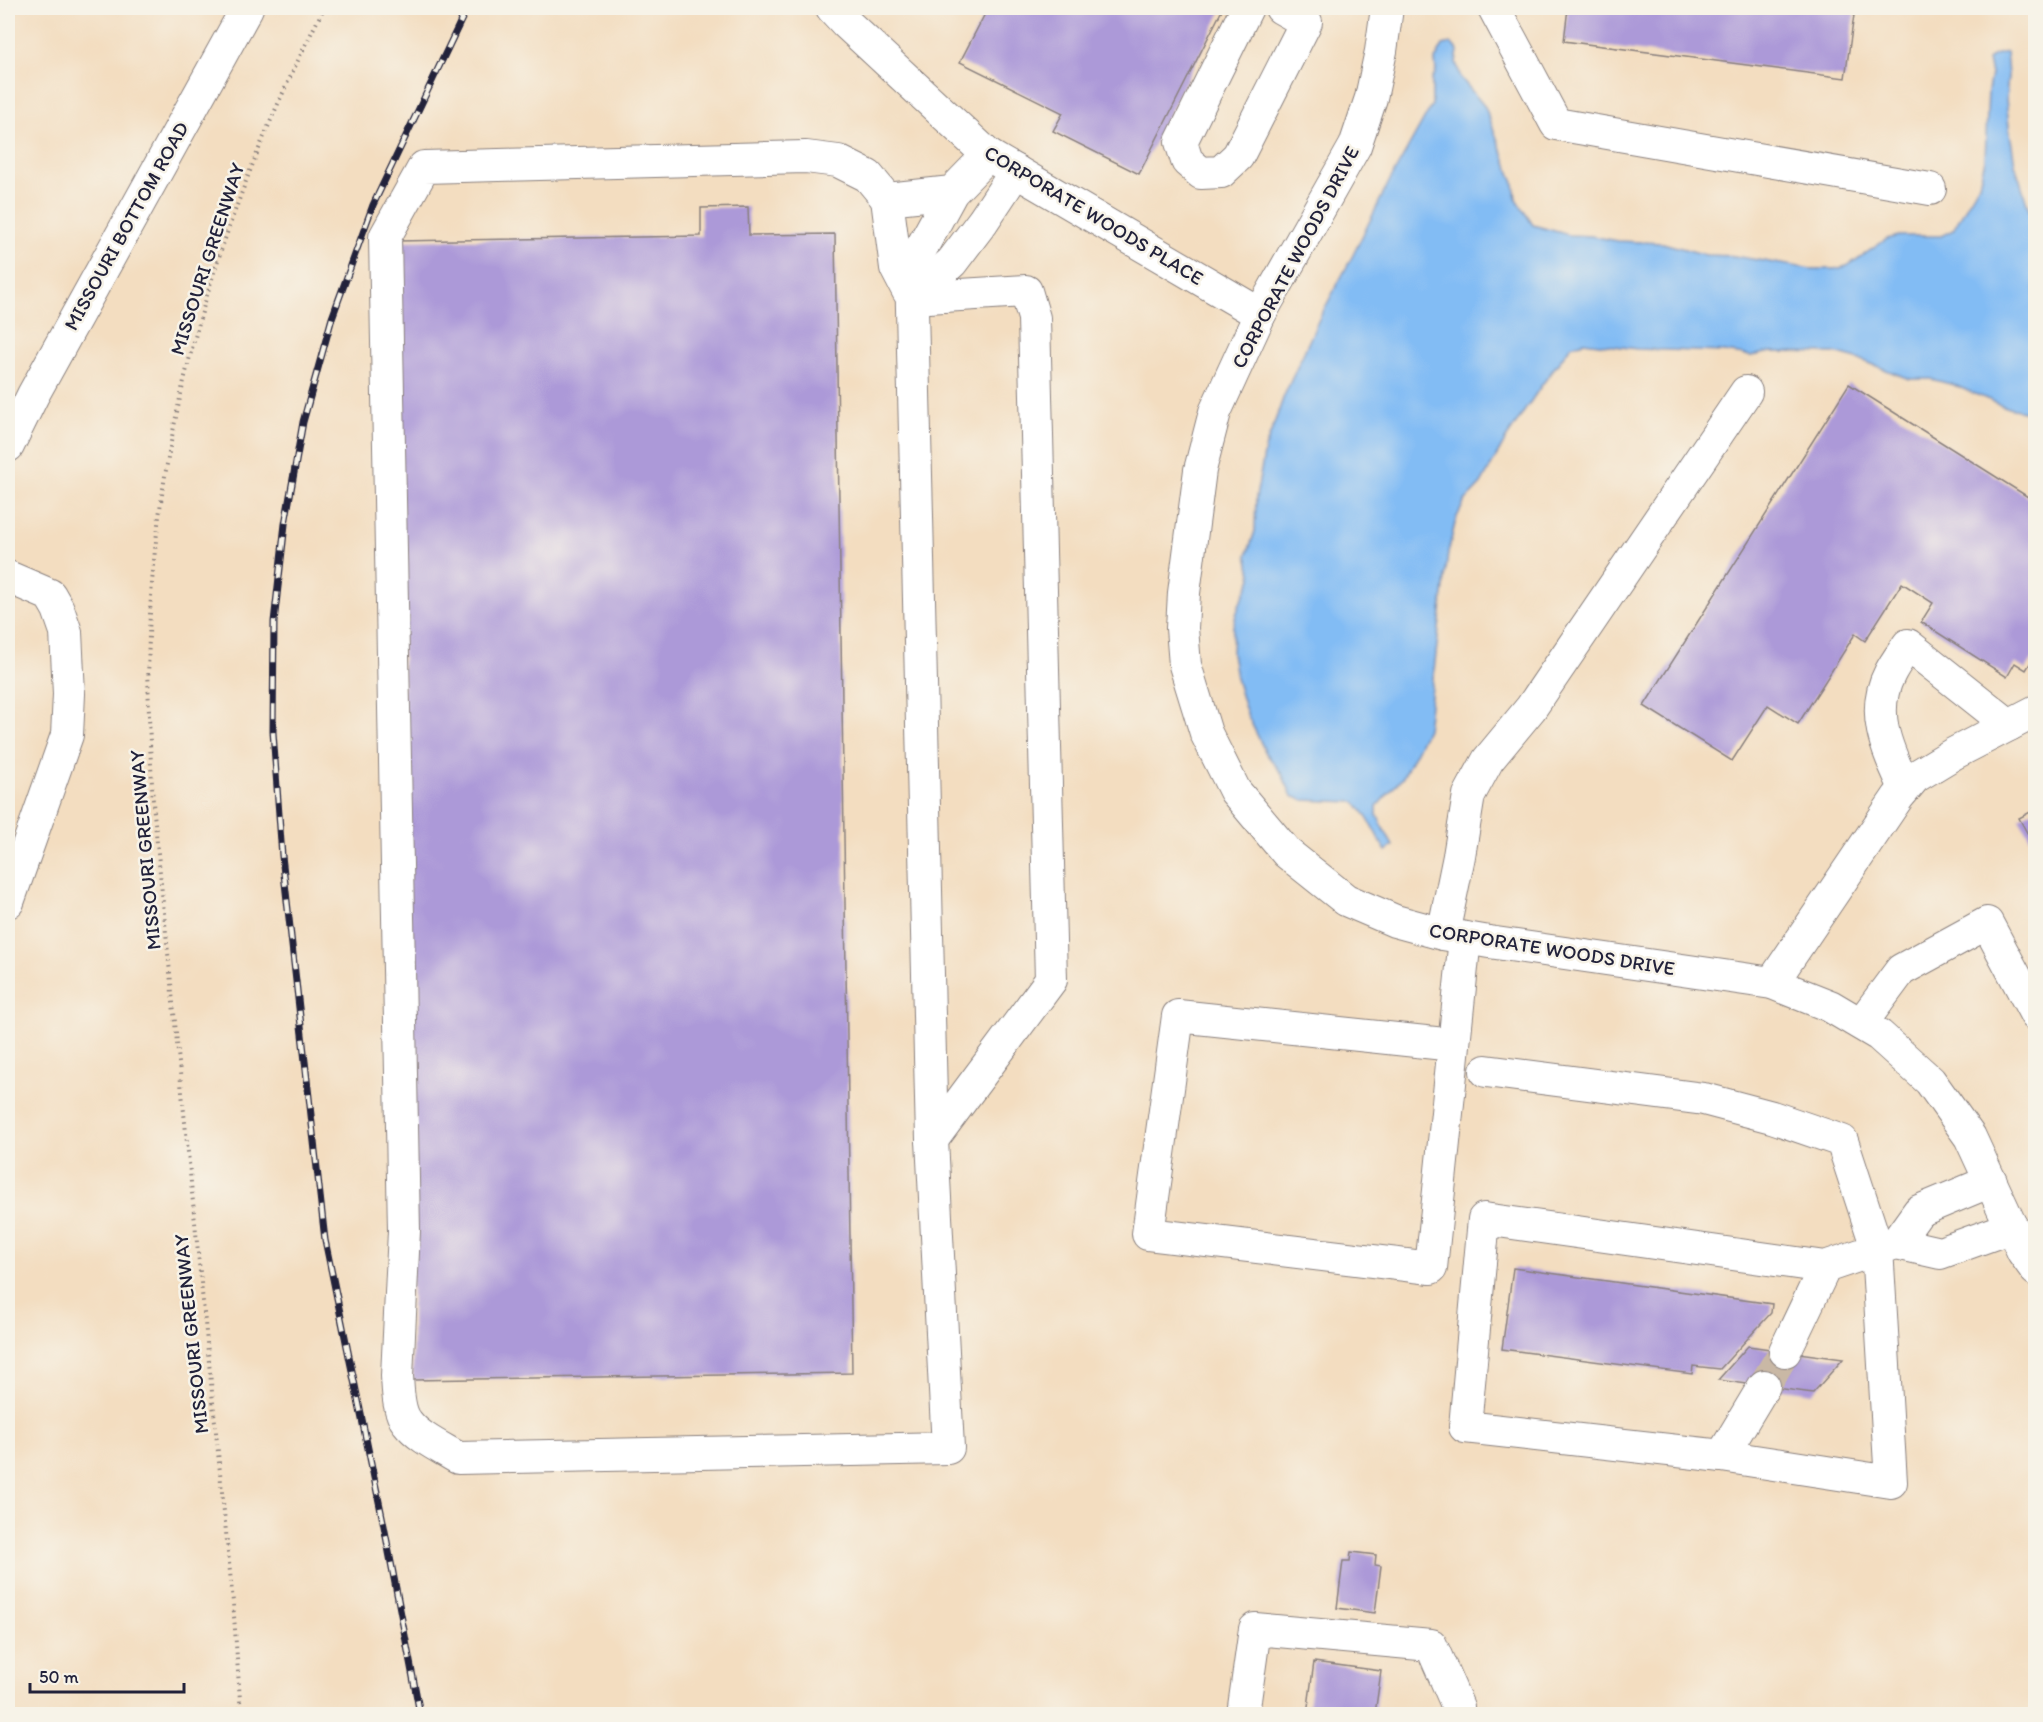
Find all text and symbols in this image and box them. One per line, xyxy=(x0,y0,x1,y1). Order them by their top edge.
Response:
street label: MISSOURI BOTTOM ROAD xyxy=(59,117,193,335)
street label: CORPORATE WOODS PLACE xyxy=(980,140,1208,290)
street label: CORPORATE WOODS DRIVE xyxy=(1226,142,1364,372)
street label: MISSOURI GREENWAY xyxy=(165,159,250,358)
street label: MISSOURI GREENWAY xyxy=(124,748,166,951)
street label: CORPORATE WOODS DRIVE xyxy=(1428,918,1676,980)
street label: MISSOURI GREENWAY xyxy=(169,1232,213,1435)
scale bar xyxy=(30,1656,184,1694)
text: 50 m xyxy=(39,1666,79,1688)

